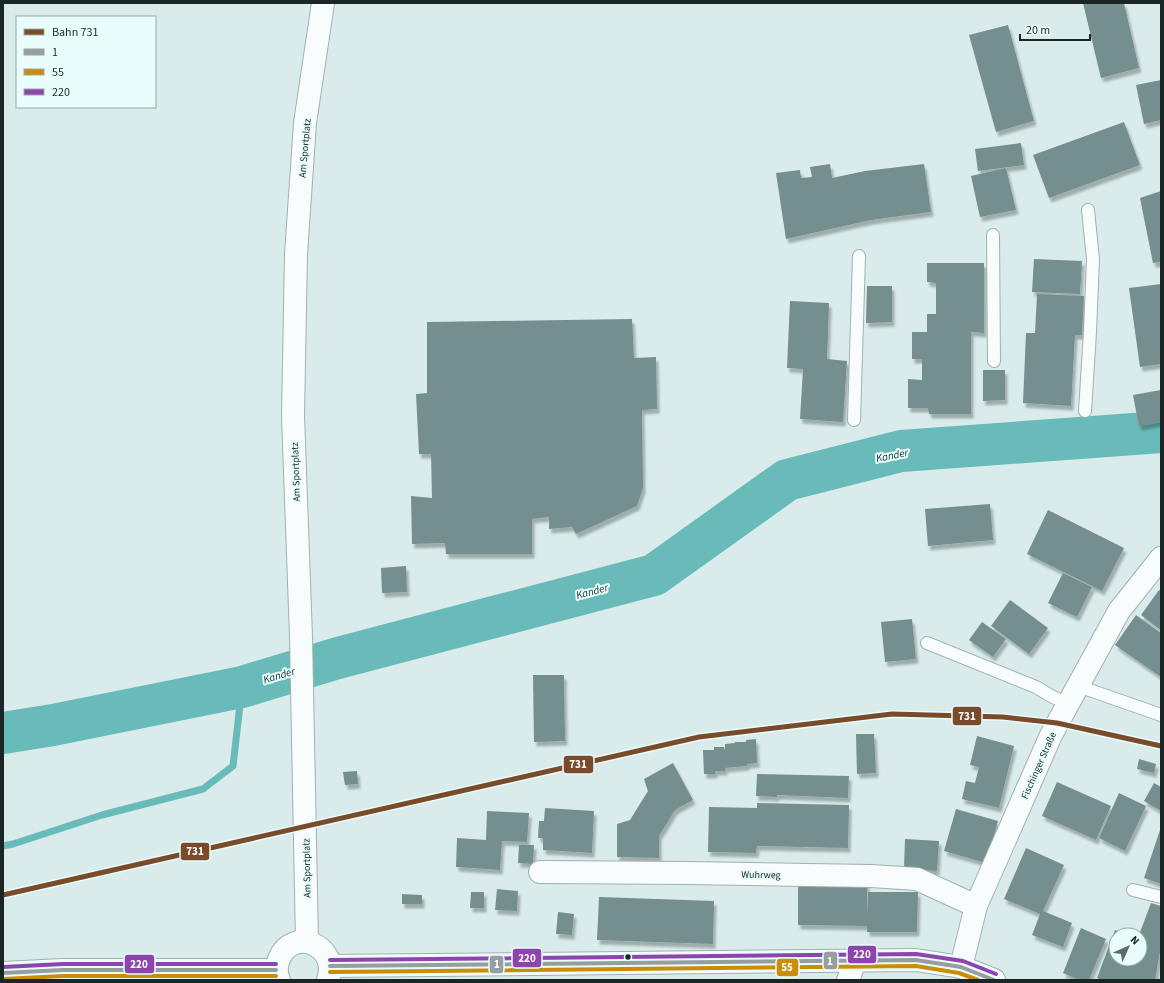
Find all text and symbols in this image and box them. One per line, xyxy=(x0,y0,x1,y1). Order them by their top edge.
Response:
legend xyxy=(16,16,156,108)
scale bar xyxy=(1020,16,1090,42)
text: 20 m xyxy=(1026,22,1050,39)
text: Bahn 731 xyxy=(52,24,99,41)
text: 1 xyxy=(52,44,58,61)
text: 55 xyxy=(52,64,64,81)
text: 220 xyxy=(52,84,70,101)
street label: Am Sportplatz xyxy=(295,118,315,178)
street label: Am Sportplatz xyxy=(288,442,304,502)
water label: Kander xyxy=(875,445,911,466)
water label: Kander xyxy=(574,580,611,603)
water label: Kander xyxy=(261,663,298,687)
line badge: 731 xyxy=(952,706,982,726)
text: 731 xyxy=(958,709,976,724)
street label: Fischinger Straße xyxy=(1018,729,1060,801)
line badge: 731 xyxy=(563,755,594,774)
text: 731 xyxy=(569,757,587,772)
street label: Am Sportplatz xyxy=(299,838,315,898)
line badge: 731 xyxy=(180,842,210,861)
text: 731 xyxy=(186,844,204,859)
street label: Wuhrweg xyxy=(741,868,781,882)
north arrow xyxy=(1108,927,1148,967)
text: N xyxy=(1127,932,1143,948)
line badge: 220 xyxy=(847,945,877,964)
text: 220 xyxy=(853,947,871,962)
line badge: 220 xyxy=(512,948,542,968)
text: 220 xyxy=(518,951,536,966)
line badge: 1 xyxy=(823,951,838,970)
unlabelled marker xyxy=(623,952,633,962)
line badge: 220 xyxy=(124,954,155,974)
text: 1 xyxy=(827,954,833,969)
line badge: 1 xyxy=(489,955,504,974)
text: 220 xyxy=(130,957,148,972)
text: 1 xyxy=(494,957,500,972)
line badge: 55 xyxy=(776,958,799,977)
text: 55 xyxy=(781,960,793,975)

